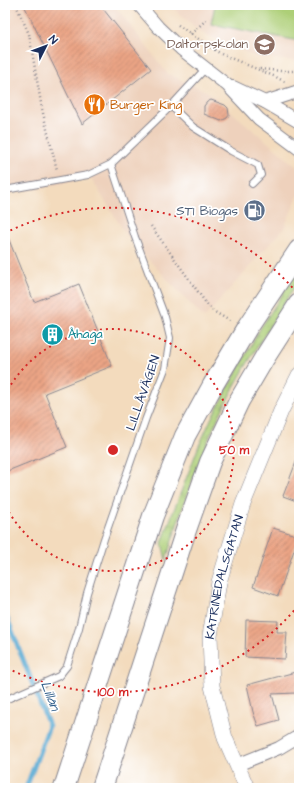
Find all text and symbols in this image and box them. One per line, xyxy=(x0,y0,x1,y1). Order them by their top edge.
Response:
north arrow xyxy=(26,26,66,66)
school or university icon: Daltorpskolan xyxy=(251,31,277,57)
text: N xyxy=(45,32,61,47)
place label: Daltorpskolan xyxy=(167,35,249,53)
restaurant icon: Burger King xyxy=(81,92,107,118)
place label: Burger King xyxy=(110,96,182,115)
fuel station icon: ST1 Biogas xyxy=(241,198,267,224)
place label: ST1 Biogas xyxy=(176,202,238,221)
building icon: Åhaga xyxy=(39,321,65,347)
place label: Åhaga xyxy=(68,325,103,344)
street label: LILLÅVÄGEN xyxy=(122,353,164,433)
text: 50 m xyxy=(219,442,250,459)
centre of rings xyxy=(106,443,120,457)
street label: KATRINEDALSGATAN xyxy=(201,513,248,640)
water label: Lillån xyxy=(35,678,65,715)
text: 100 m xyxy=(98,684,129,701)

